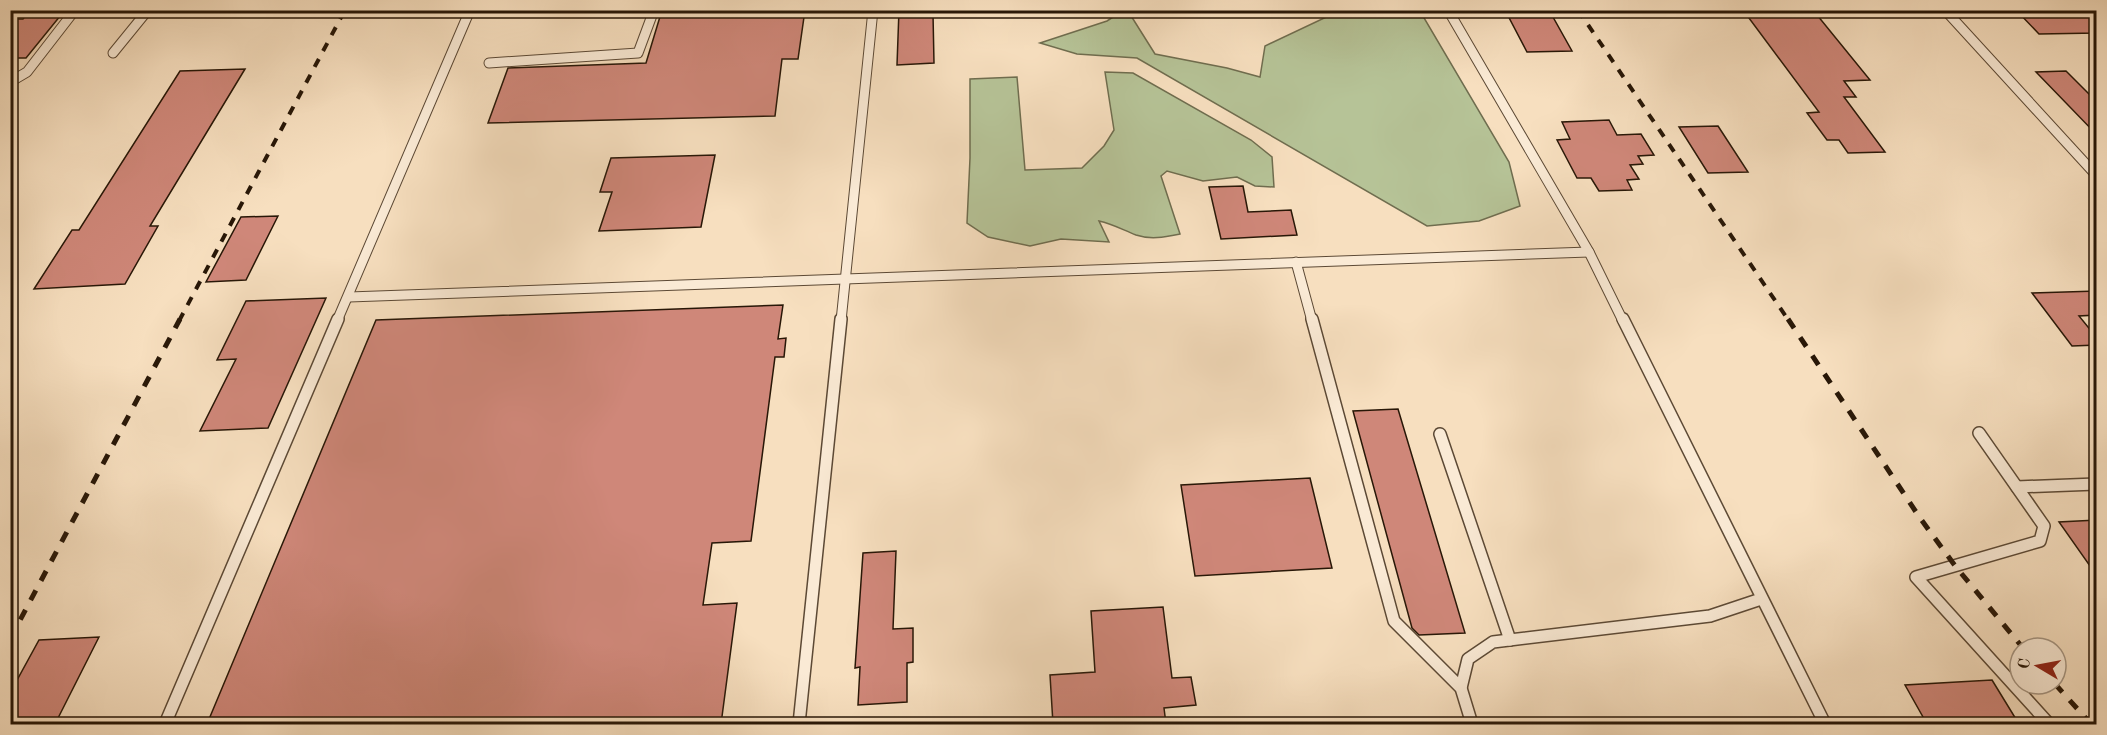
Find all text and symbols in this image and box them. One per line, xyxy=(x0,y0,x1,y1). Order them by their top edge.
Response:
north arrow xyxy=(2008,636,2068,696)
text: С xyxy=(2016,657,2034,670)

